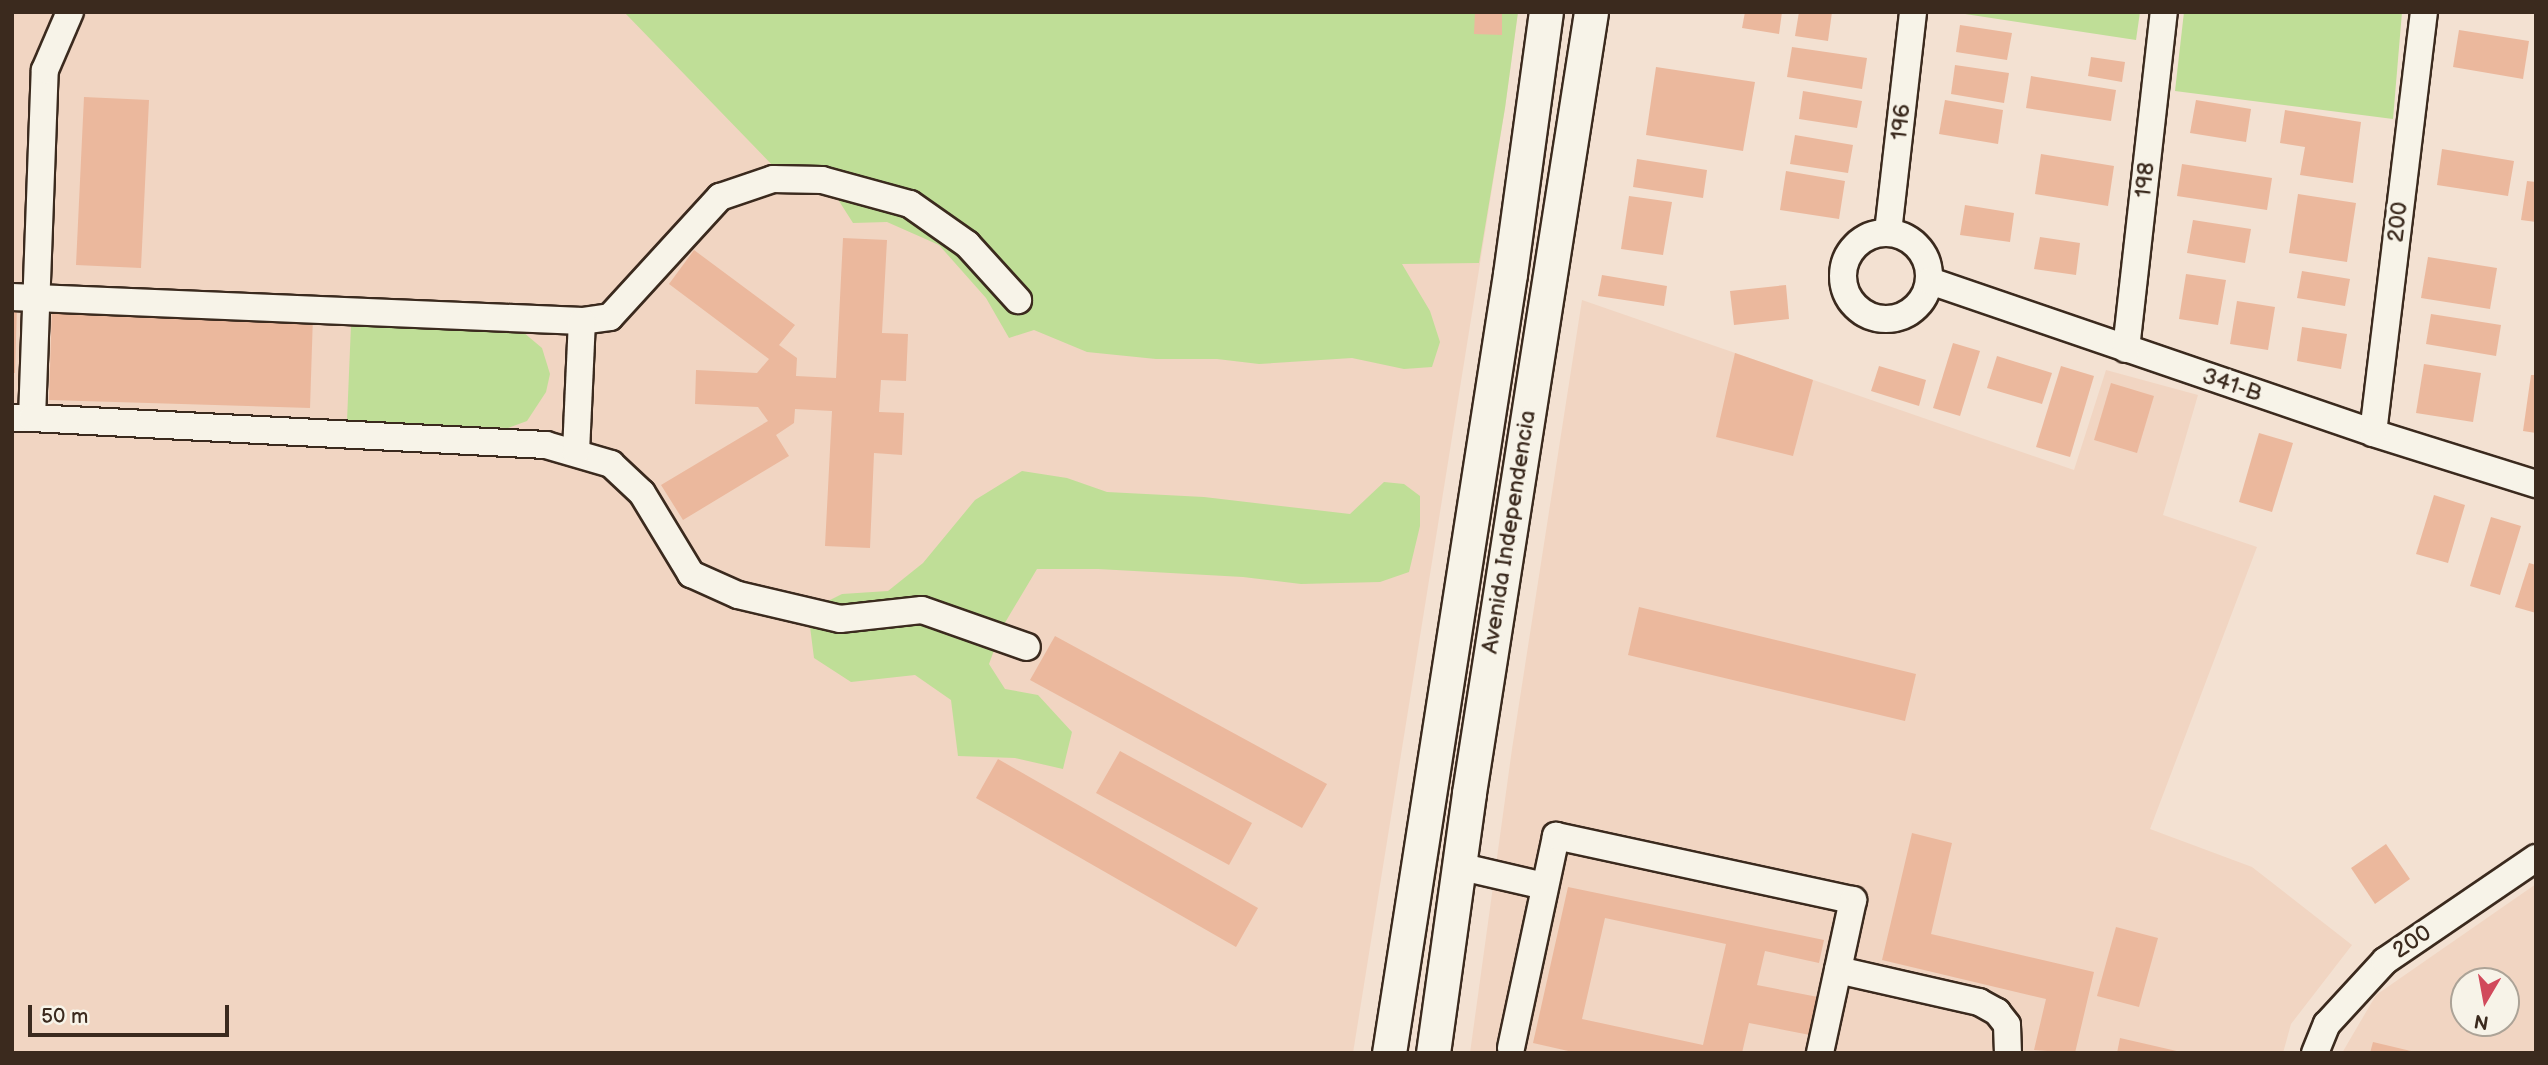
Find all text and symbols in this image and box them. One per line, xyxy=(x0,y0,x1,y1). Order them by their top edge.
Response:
street label: 196 xyxy=(1885,103,1917,141)
street label: 198 xyxy=(2129,161,2161,199)
street label: 200 xyxy=(2382,200,2414,244)
street label: 341-B xyxy=(2199,362,2265,408)
street label: Avenida Independencia xyxy=(1476,408,1542,656)
street label: 200 xyxy=(2387,919,2437,965)
north arrow xyxy=(2450,967,2520,1037)
scale bar xyxy=(32,992,233,1036)
text: 50 m xyxy=(41,1004,88,1029)
text: N xyxy=(2473,1009,2491,1034)

